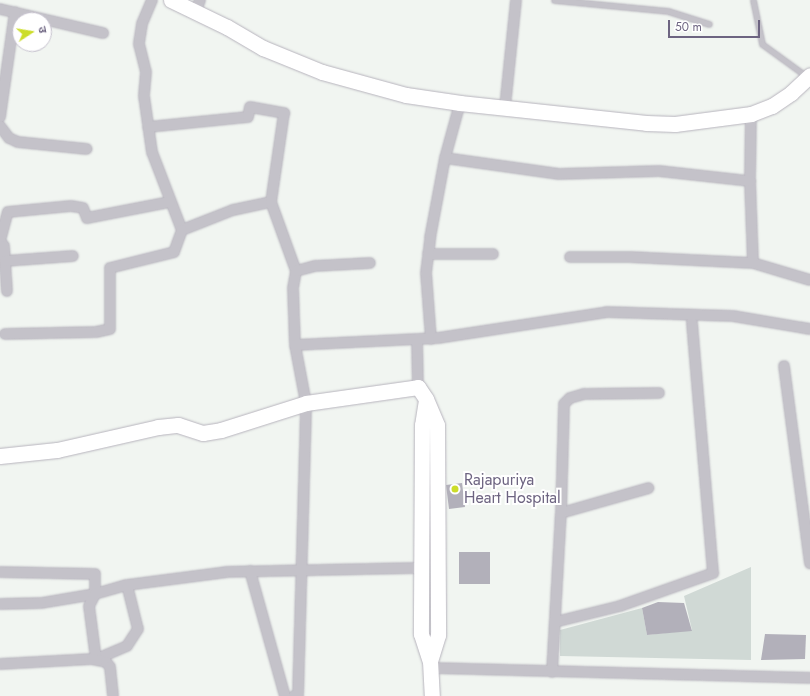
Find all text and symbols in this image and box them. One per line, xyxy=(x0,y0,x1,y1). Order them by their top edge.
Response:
north arrow xyxy=(12,12,52,52)
scale bar xyxy=(670,12,762,38)
text: 50 m xyxy=(675,18,702,36)
text: उ xyxy=(34,25,51,35)
place label: Rajapuriya Heart Hospital xyxy=(464,470,561,508)
marker: Rajapuriya Heart Hospital xyxy=(449,483,461,495)

